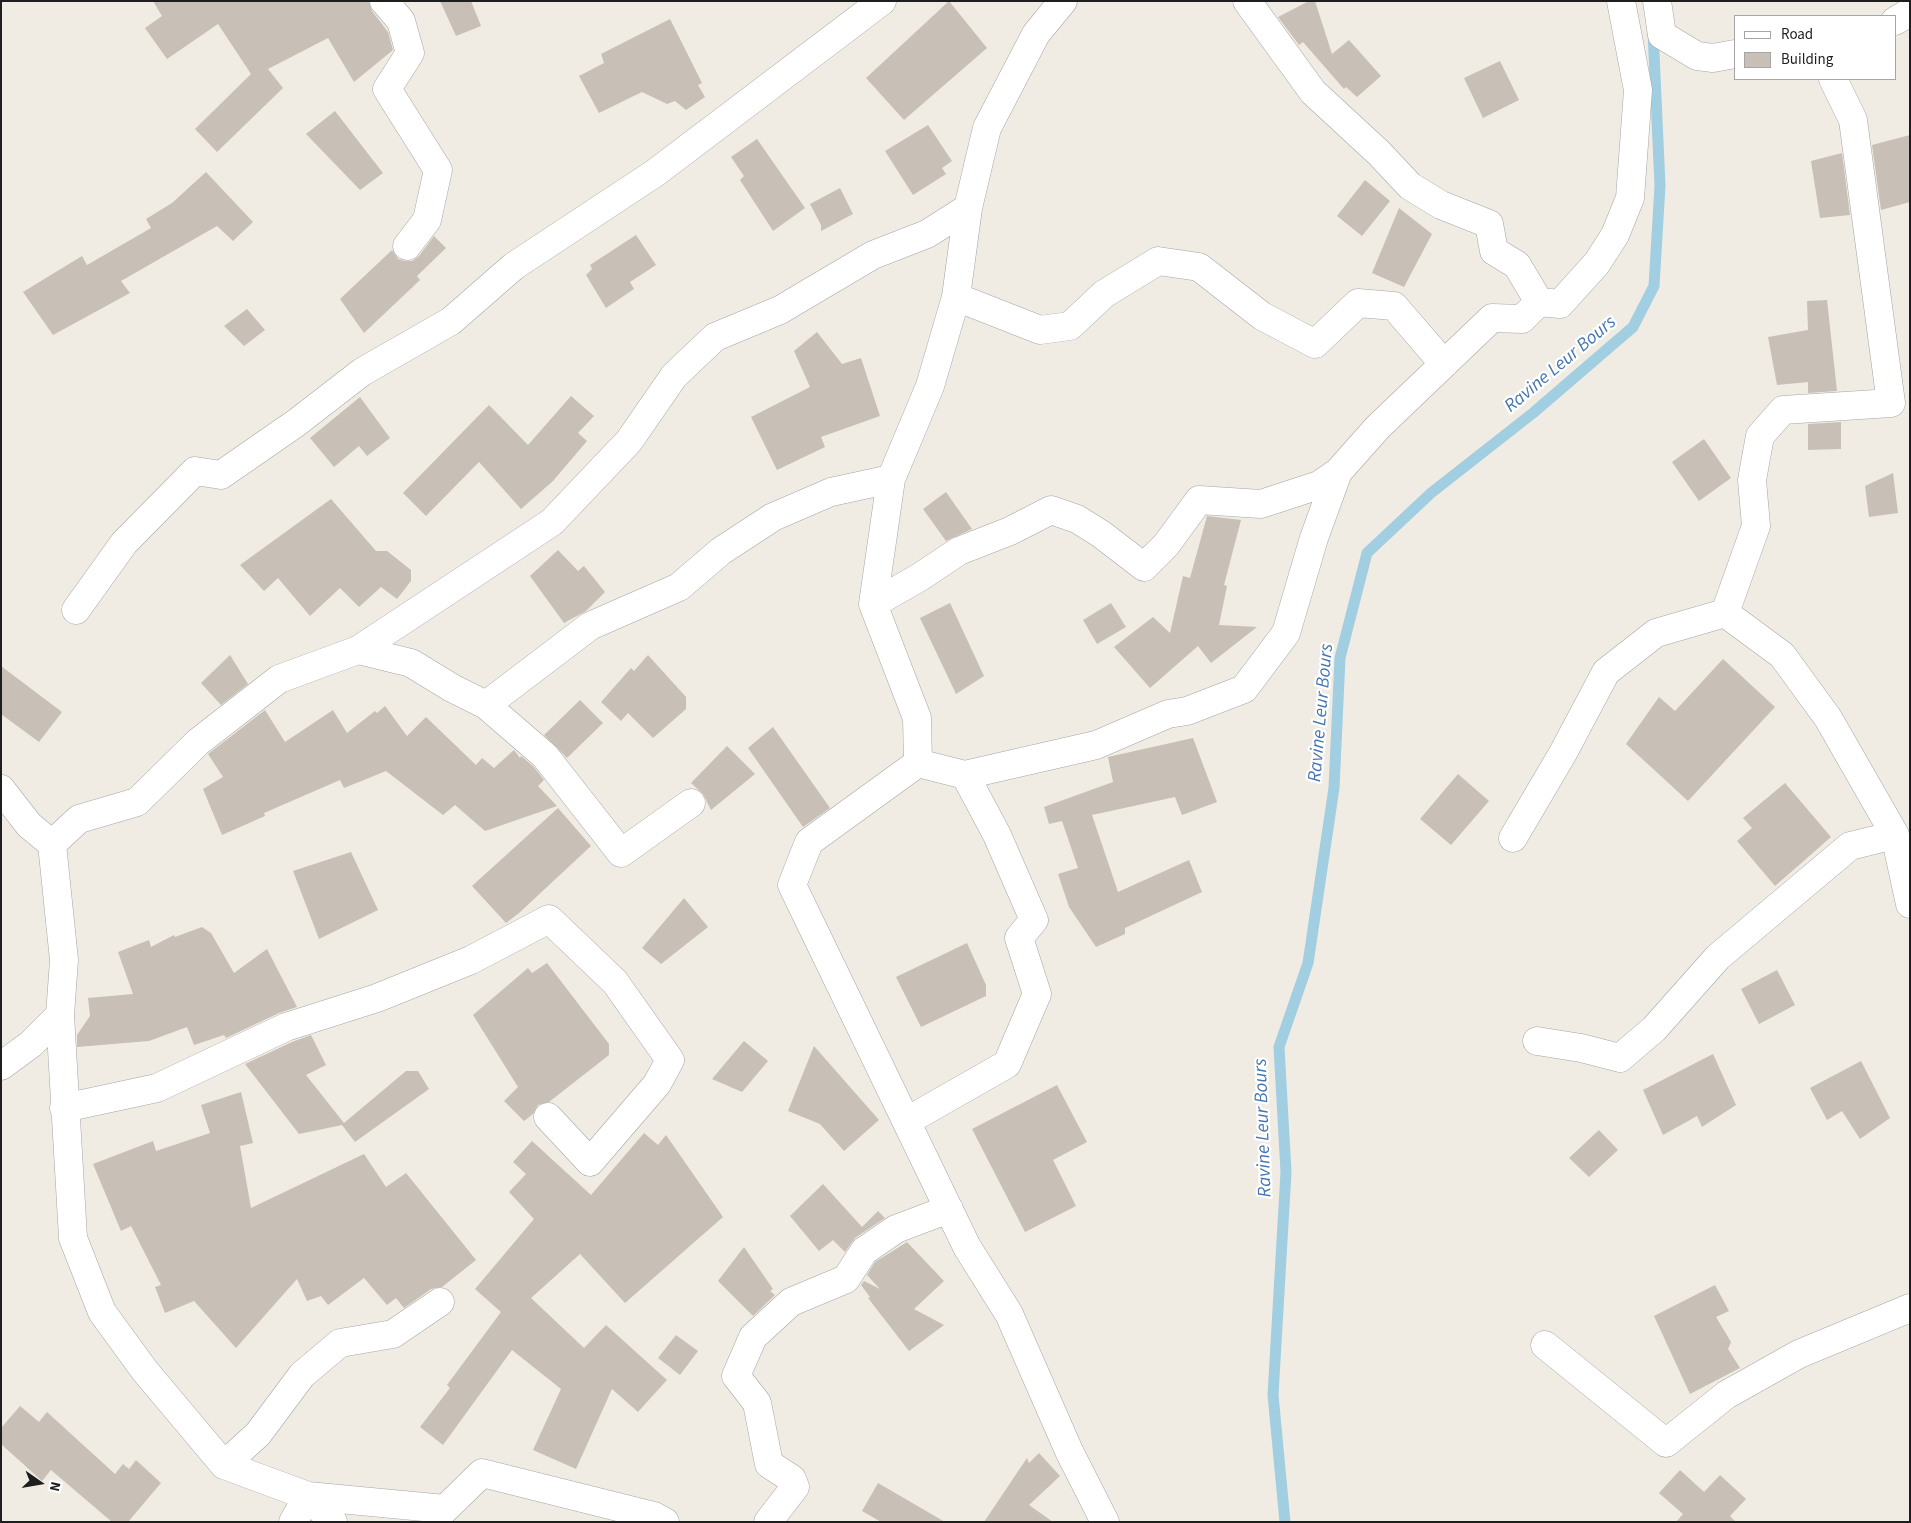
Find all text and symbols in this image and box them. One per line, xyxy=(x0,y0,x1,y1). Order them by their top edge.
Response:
legend xyxy=(1734,15,1896,80)
text: Road xyxy=(1781,24,1813,45)
text: Building xyxy=(1781,49,1833,70)
water label: Ravine Leur Bours xyxy=(1501,312,1621,418)
water label: Ravine Leur Bours xyxy=(1305,643,1339,783)
water label: Ravine Leur Bours xyxy=(1250,1058,1278,1198)
north arrow xyxy=(15,1458,65,1508)
text: N xyxy=(44,1480,65,1493)

